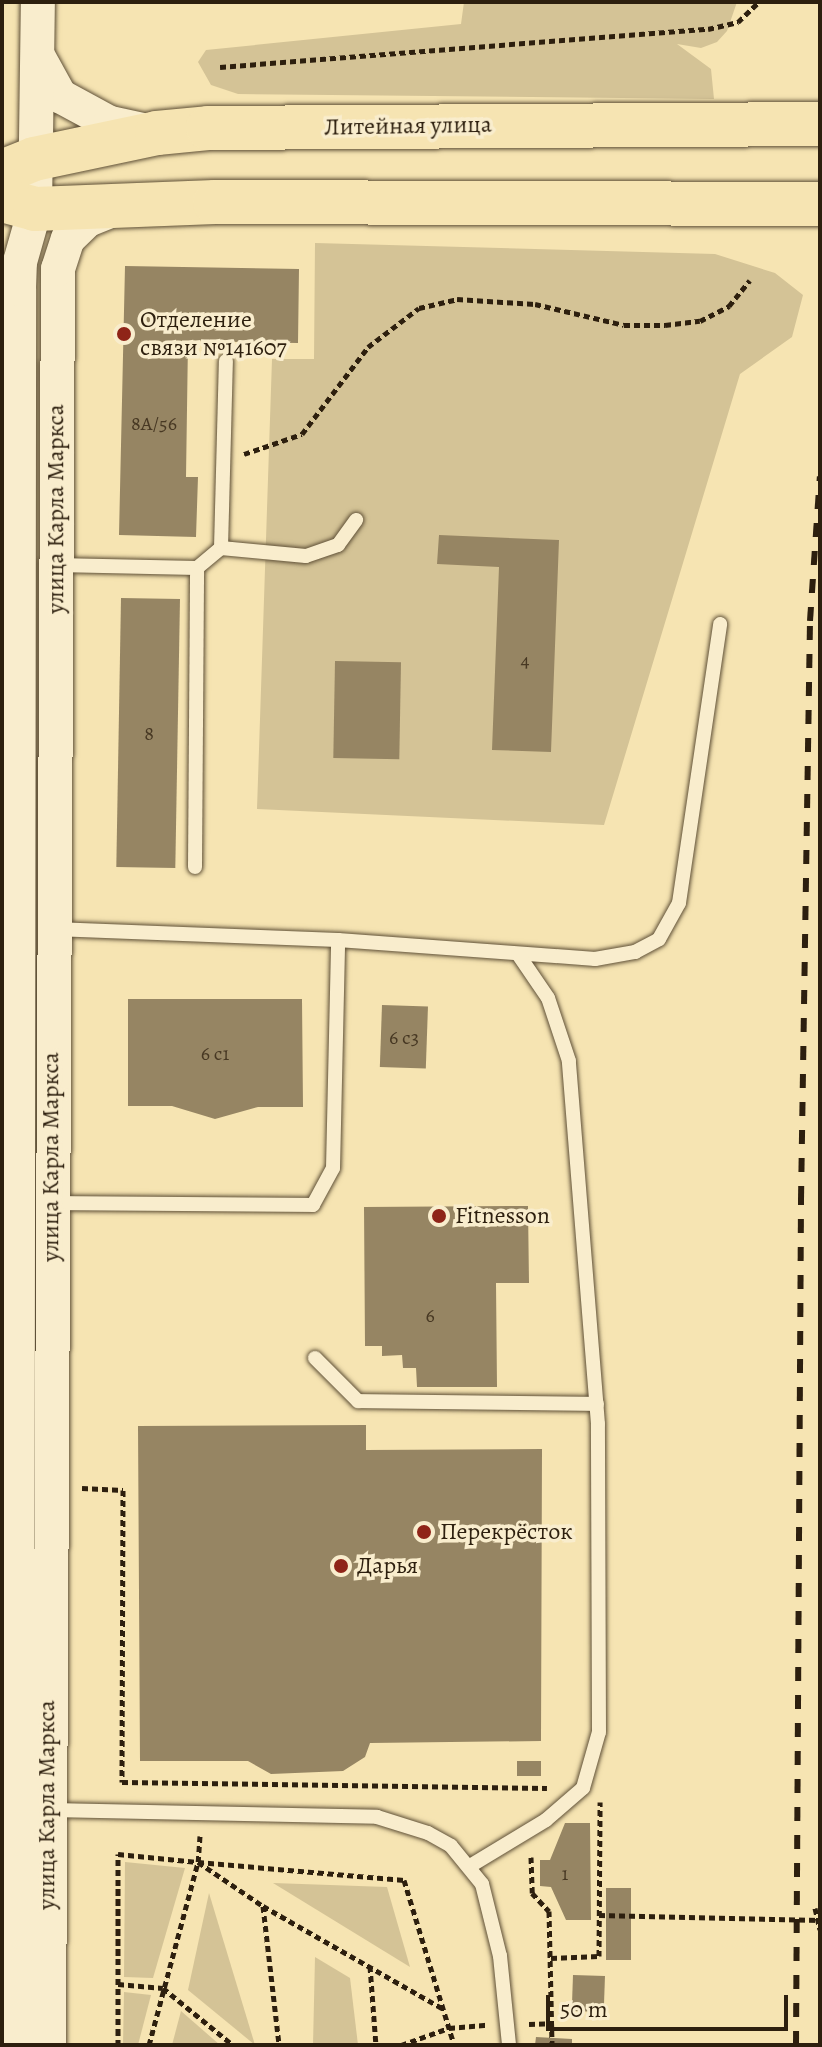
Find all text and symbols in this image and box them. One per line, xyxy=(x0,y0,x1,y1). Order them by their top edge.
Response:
street label: Литейная улица xyxy=(324,110,492,142)
place label: Отделение связи №141607 xyxy=(140,306,287,362)
marker: Отделение связи №141607 xyxy=(115,325,133,343)
street label: улица Карла Маркса xyxy=(42,404,70,614)
house number: 8А/56 xyxy=(131,411,177,435)
house number: 4 xyxy=(520,648,530,672)
house number: 8 xyxy=(144,721,154,745)
house number: 6 с3 xyxy=(389,1025,419,1049)
house number: 6 с1 xyxy=(201,1041,229,1065)
street label: улица Карла Маркса xyxy=(37,1052,65,1262)
place label: Fitnesson xyxy=(455,1202,550,1230)
marker: Fitnesson xyxy=(430,1207,448,1225)
house number: 6 xyxy=(425,1303,435,1327)
place label: Перекрёсток xyxy=(440,1518,573,1546)
marker: Перекрёсток xyxy=(415,1523,433,1541)
place label: Дарья xyxy=(357,1552,418,1580)
marker: Дарья xyxy=(332,1557,350,1575)
street label: улица Карла Маркса xyxy=(33,1700,61,1910)
house number: 1 xyxy=(562,1861,568,1885)
scale bar xyxy=(550,1979,792,2029)
text: 50 m xyxy=(560,1993,608,2025)

